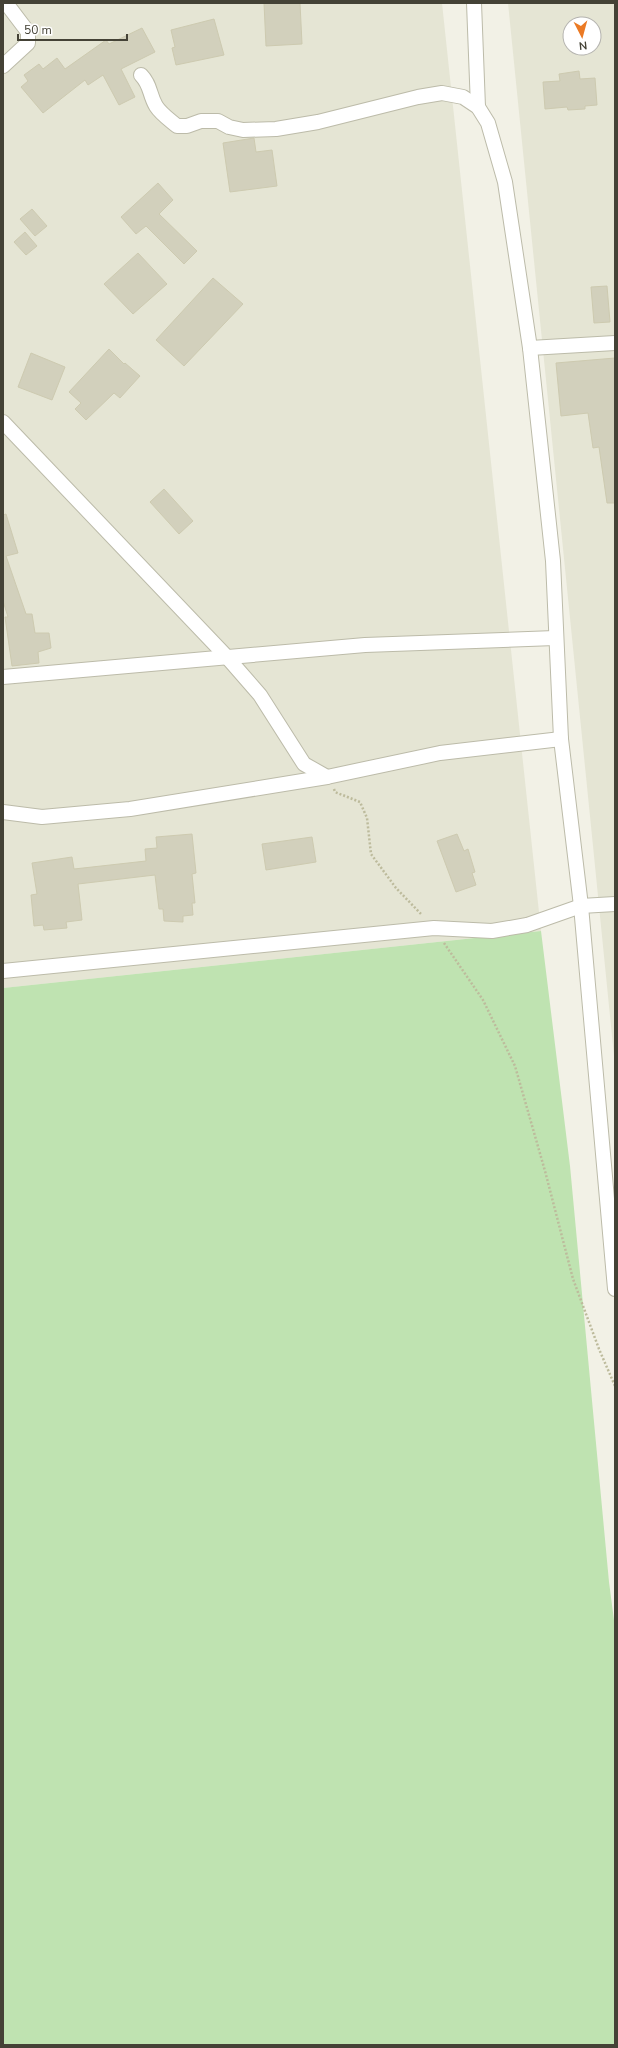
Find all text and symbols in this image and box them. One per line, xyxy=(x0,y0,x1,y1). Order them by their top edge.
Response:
scale bar xyxy=(18,16,127,42)
north arrow xyxy=(562,16,602,56)
text: 50 m xyxy=(24,22,52,38)
text: N xyxy=(578,38,588,53)

